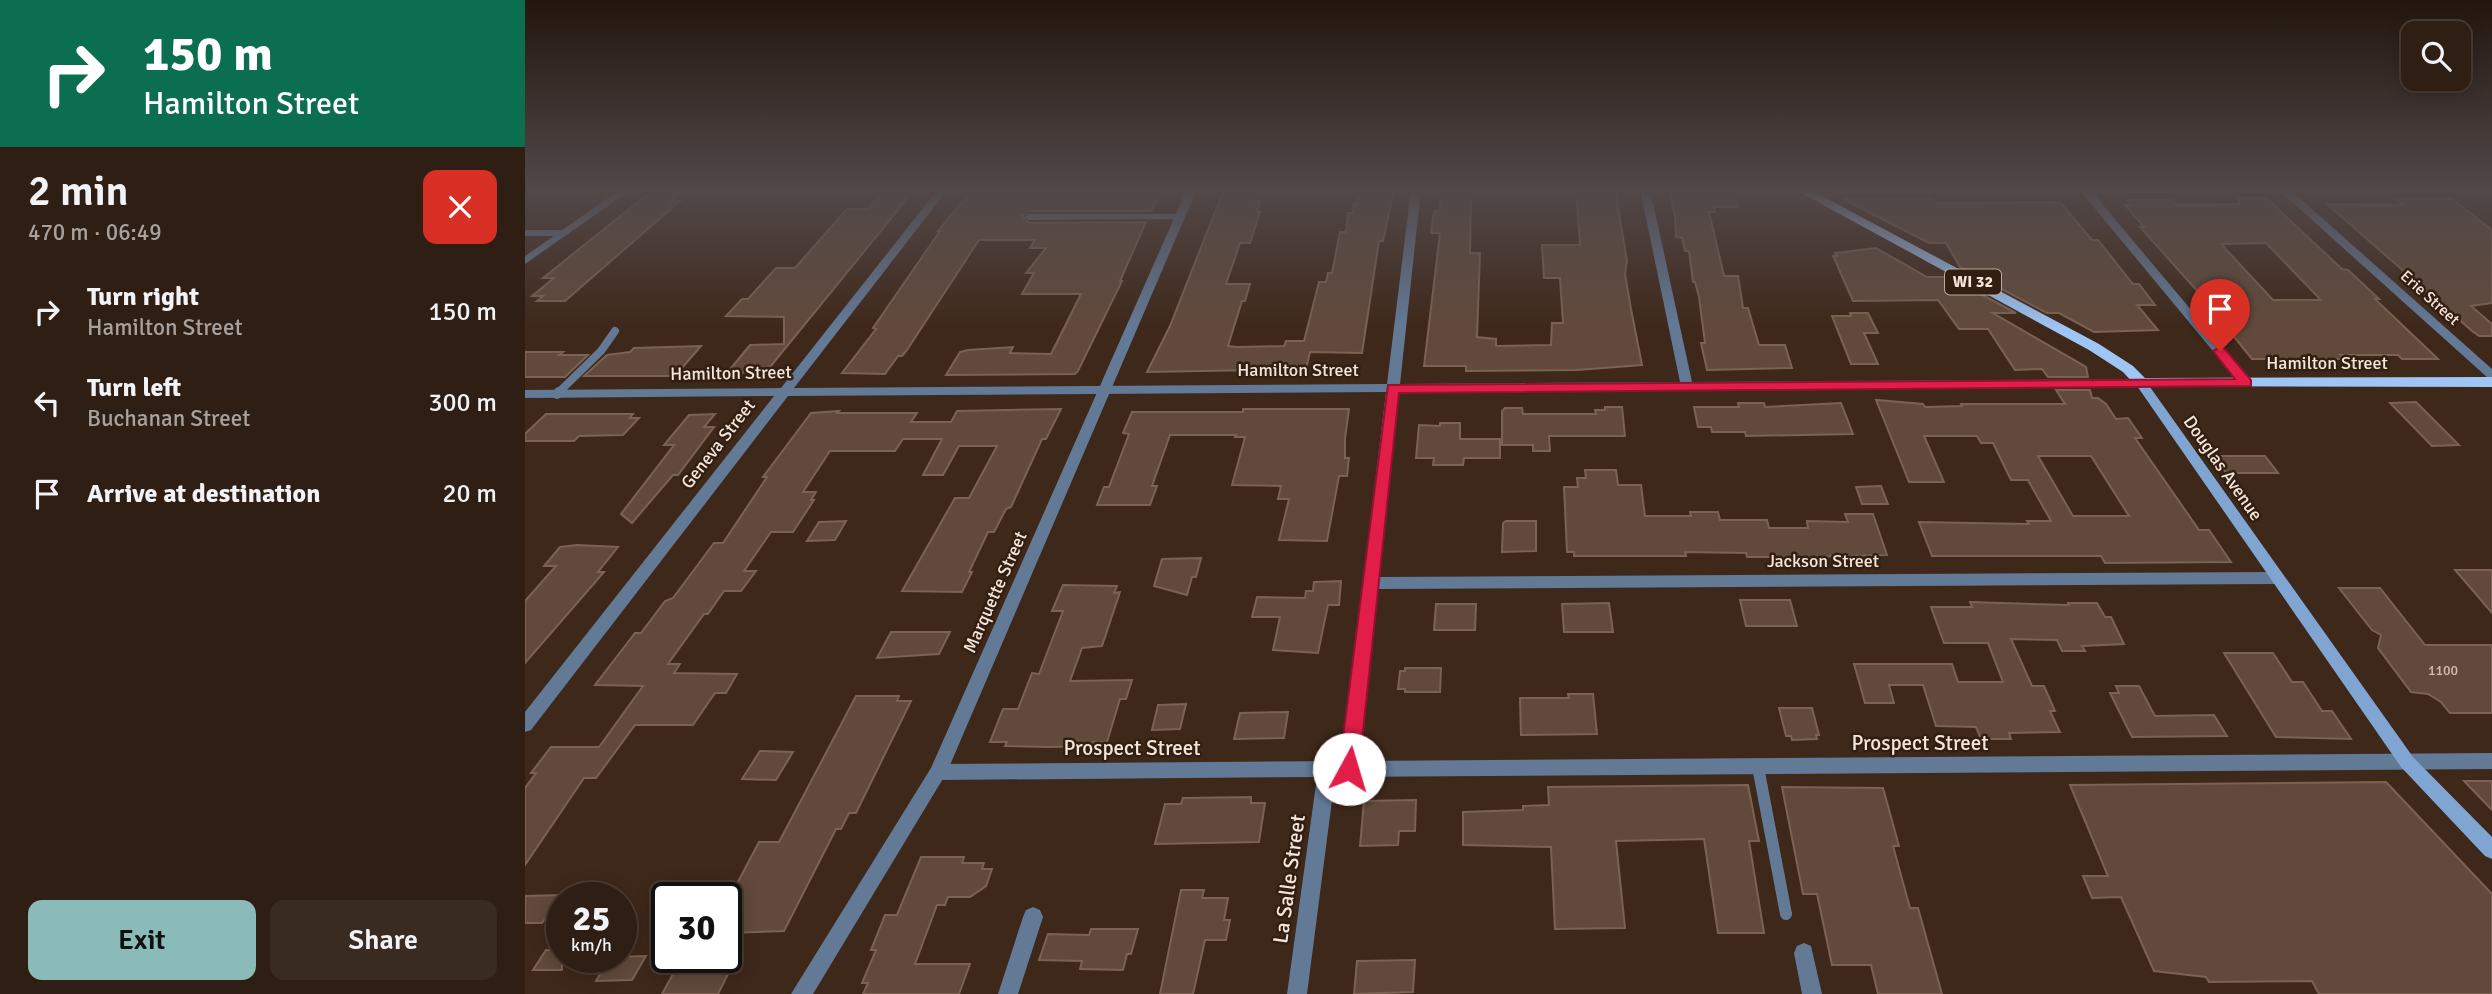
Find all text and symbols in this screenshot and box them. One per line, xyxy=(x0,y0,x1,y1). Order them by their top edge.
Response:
map controls xyxy=(2401,21,2471,91)
button: search xyxy=(2401,21,2471,91)
text: 150 m xyxy=(143,24,273,84)
icon: right xyxy=(28,28,119,119)
text: Hamilton Street xyxy=(143,84,359,123)
text: 2 min xyxy=(28,166,129,217)
button: close xyxy=(423,170,497,244)
text: 470 m · 06:49 xyxy=(28,218,162,247)
street label: Erie Street xyxy=(2396,266,2464,330)
road number: WI 32 xyxy=(1945,270,2001,294)
pin xyxy=(2190,279,2250,351)
text: Turn right xyxy=(87,281,199,313)
icon: arrive xyxy=(2201,290,2239,328)
icon: right xyxy=(28,293,66,331)
text: 150 m xyxy=(428,296,497,328)
text: Hamilton Street xyxy=(87,313,242,342)
street label: Hamilton Street xyxy=(2266,352,2388,374)
street label: Hamilton Street xyxy=(1237,359,1359,381)
street label: Hamilton Street xyxy=(670,361,792,385)
text: Turn left xyxy=(87,372,181,404)
icon: left xyxy=(28,384,66,422)
text: 300 m xyxy=(428,387,497,419)
street label: Geneva Street xyxy=(676,395,760,493)
text: Buchanan Street xyxy=(87,404,250,433)
street label: Douglas Avenue xyxy=(2179,411,2267,525)
icon: arrive xyxy=(28,475,66,513)
text: Arrive at destination xyxy=(87,478,320,510)
text: 20 m xyxy=(442,478,497,510)
street label: Marquette Street xyxy=(958,528,1032,656)
street label: Jackson Street xyxy=(1767,550,1879,572)
house number: 1100 xyxy=(2428,662,2458,679)
street label: Prospect Street xyxy=(1851,730,1989,756)
position arrow xyxy=(1312,732,1386,806)
street label: Prospect Street xyxy=(1063,735,1201,761)
street label: La Salle Street xyxy=(1267,813,1311,945)
speed limit sign: 30 xyxy=(651,882,742,973)
text: 25 xyxy=(573,897,610,940)
button: Exit xyxy=(28,900,256,980)
button: Share xyxy=(270,900,497,980)
text: km/h xyxy=(571,934,612,956)

